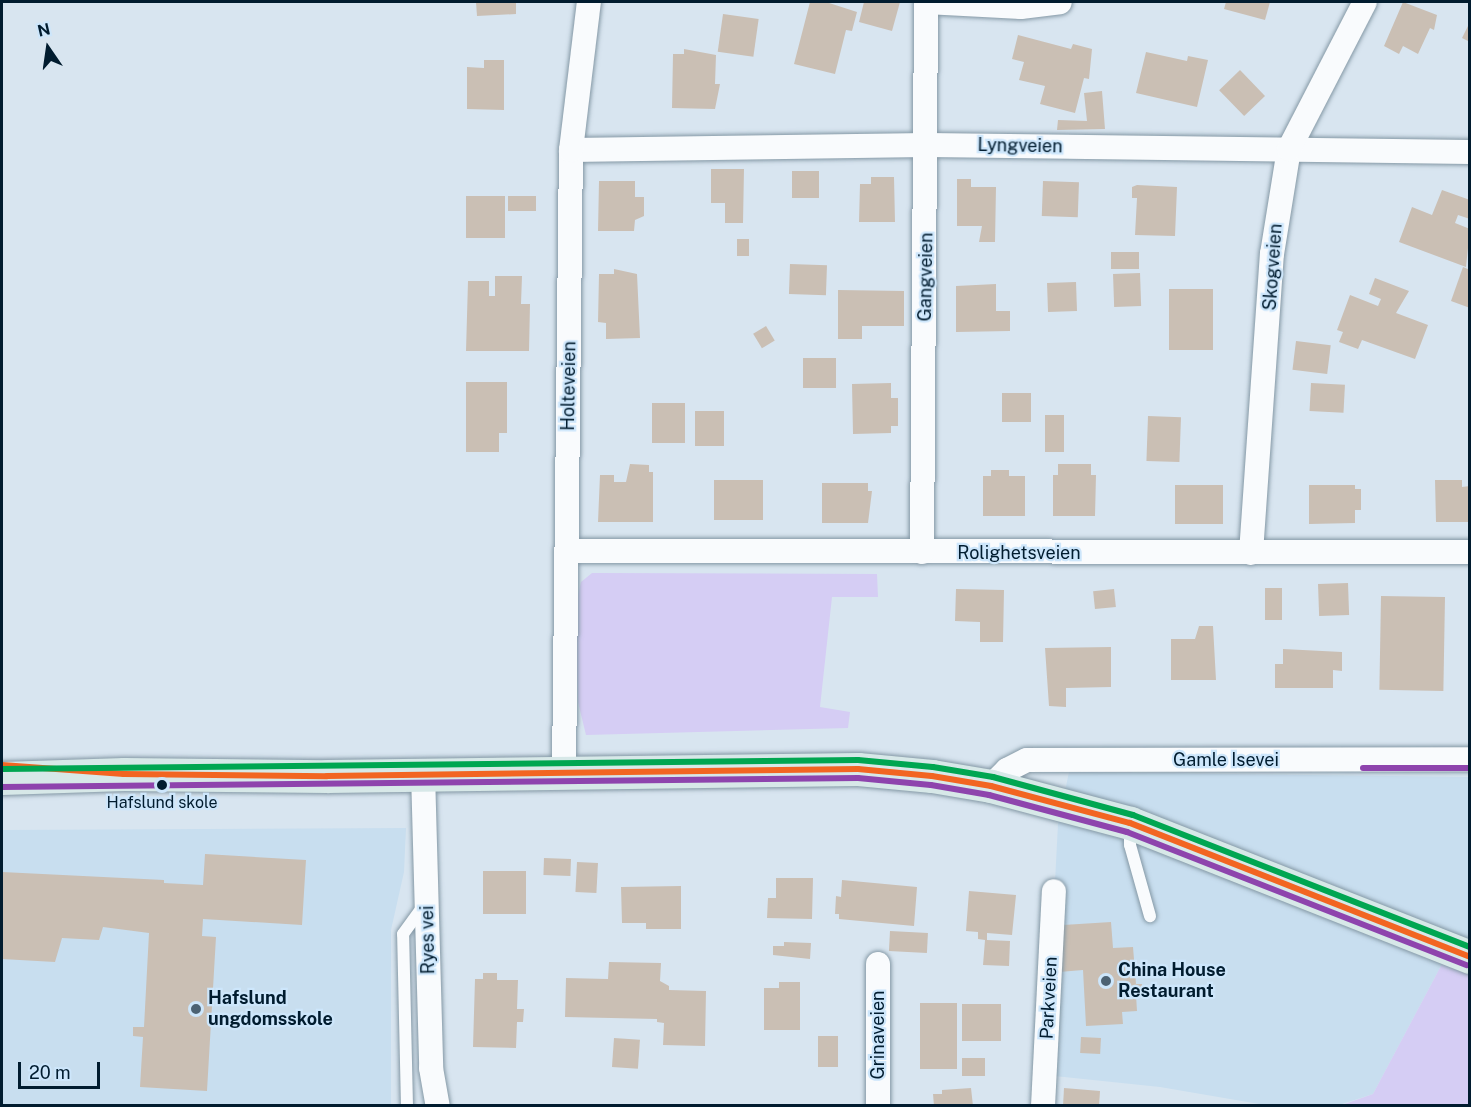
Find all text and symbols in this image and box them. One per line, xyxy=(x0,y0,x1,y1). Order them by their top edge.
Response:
north arrow xyxy=(18,18,78,78)
text: N xyxy=(36,19,52,41)
street label: Lyngveien xyxy=(977,134,1063,158)
street label: Skogveien xyxy=(1259,223,1287,311)
street label: Gangveien xyxy=(914,232,938,322)
street label: Holteveien xyxy=(557,341,581,431)
street label: Rolighetsveien xyxy=(957,542,1081,564)
street label: Gamle Isevei xyxy=(1173,749,1279,771)
marker: Hafslund skole xyxy=(156,779,168,791)
place label: Hafslund skole xyxy=(106,793,218,813)
street label: Ryes vei xyxy=(417,905,439,975)
street label: Parkveien xyxy=(1036,956,1062,1040)
place label: China House Restaurant xyxy=(1118,960,1226,1002)
marker: China House Restaurant xyxy=(1099,974,1113,988)
place label: Hafslund ungdomsskole xyxy=(208,988,333,1030)
street label: Grinaveien xyxy=(867,991,889,1079)
marker: Hafslund ungdomsskole xyxy=(189,1002,203,1016)
scale bar xyxy=(21,1050,104,1088)
text: 20 m xyxy=(29,1062,71,1083)

